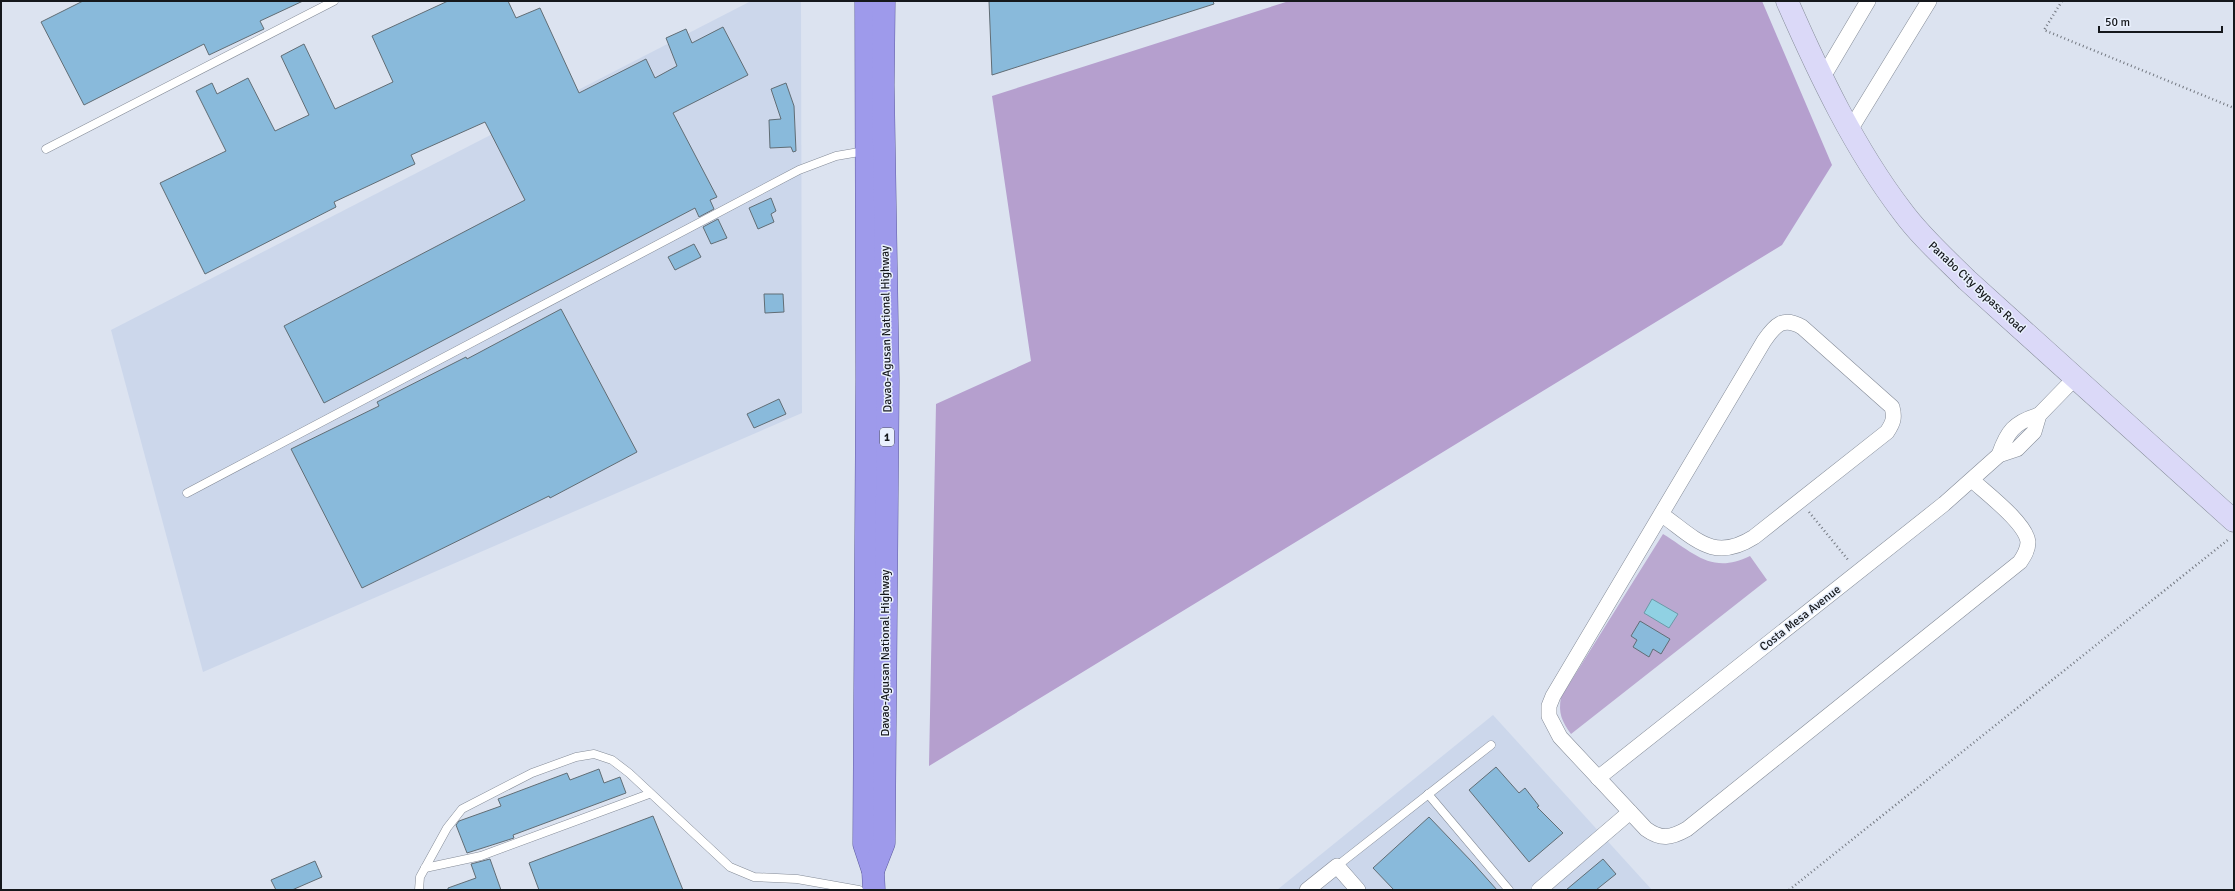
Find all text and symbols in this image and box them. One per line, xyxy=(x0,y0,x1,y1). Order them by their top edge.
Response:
scale bar xyxy=(2099,8,2222,34)
text: 50 m xyxy=(2105,15,2130,30)
street label: Panabo City Bypass Road xyxy=(1925,238,2028,336)
street label: Davao-Agusan National Highway xyxy=(878,245,895,413)
road number: 1 xyxy=(880,428,894,446)
street label: Davao-Agusan National Highway xyxy=(878,569,893,736)
street label: Costa Mesa Avenue xyxy=(1757,582,1844,655)

